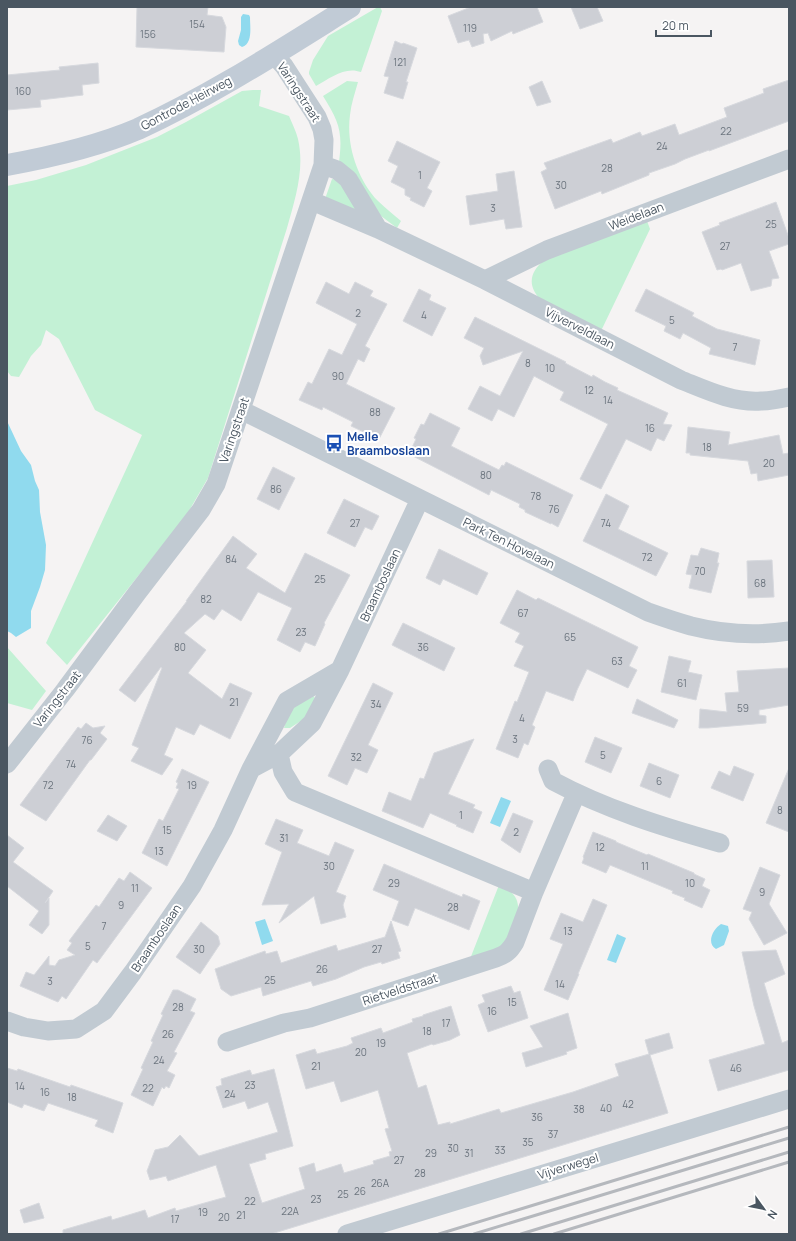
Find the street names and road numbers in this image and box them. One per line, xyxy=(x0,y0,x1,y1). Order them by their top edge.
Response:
street label: Varingstraat xyxy=(273,59,325,125)
street label: Gontrode Heirweg xyxy=(138,72,234,134)
street label: Weidelaan xyxy=(606,198,666,234)
street label: Vijverveldlaan xyxy=(542,303,618,353)
street label: Varingstraat xyxy=(215,395,253,465)
street label: Park Ten Hovelaan xyxy=(460,513,558,573)
street label: Braamboslaan xyxy=(356,546,404,624)
street label: Varingstraat xyxy=(29,667,85,731)
street label: Braamboslaan xyxy=(127,901,185,975)
street label: Rietveldstraat xyxy=(360,969,440,1009)
street label: Vijverwegel xyxy=(535,1149,601,1183)

